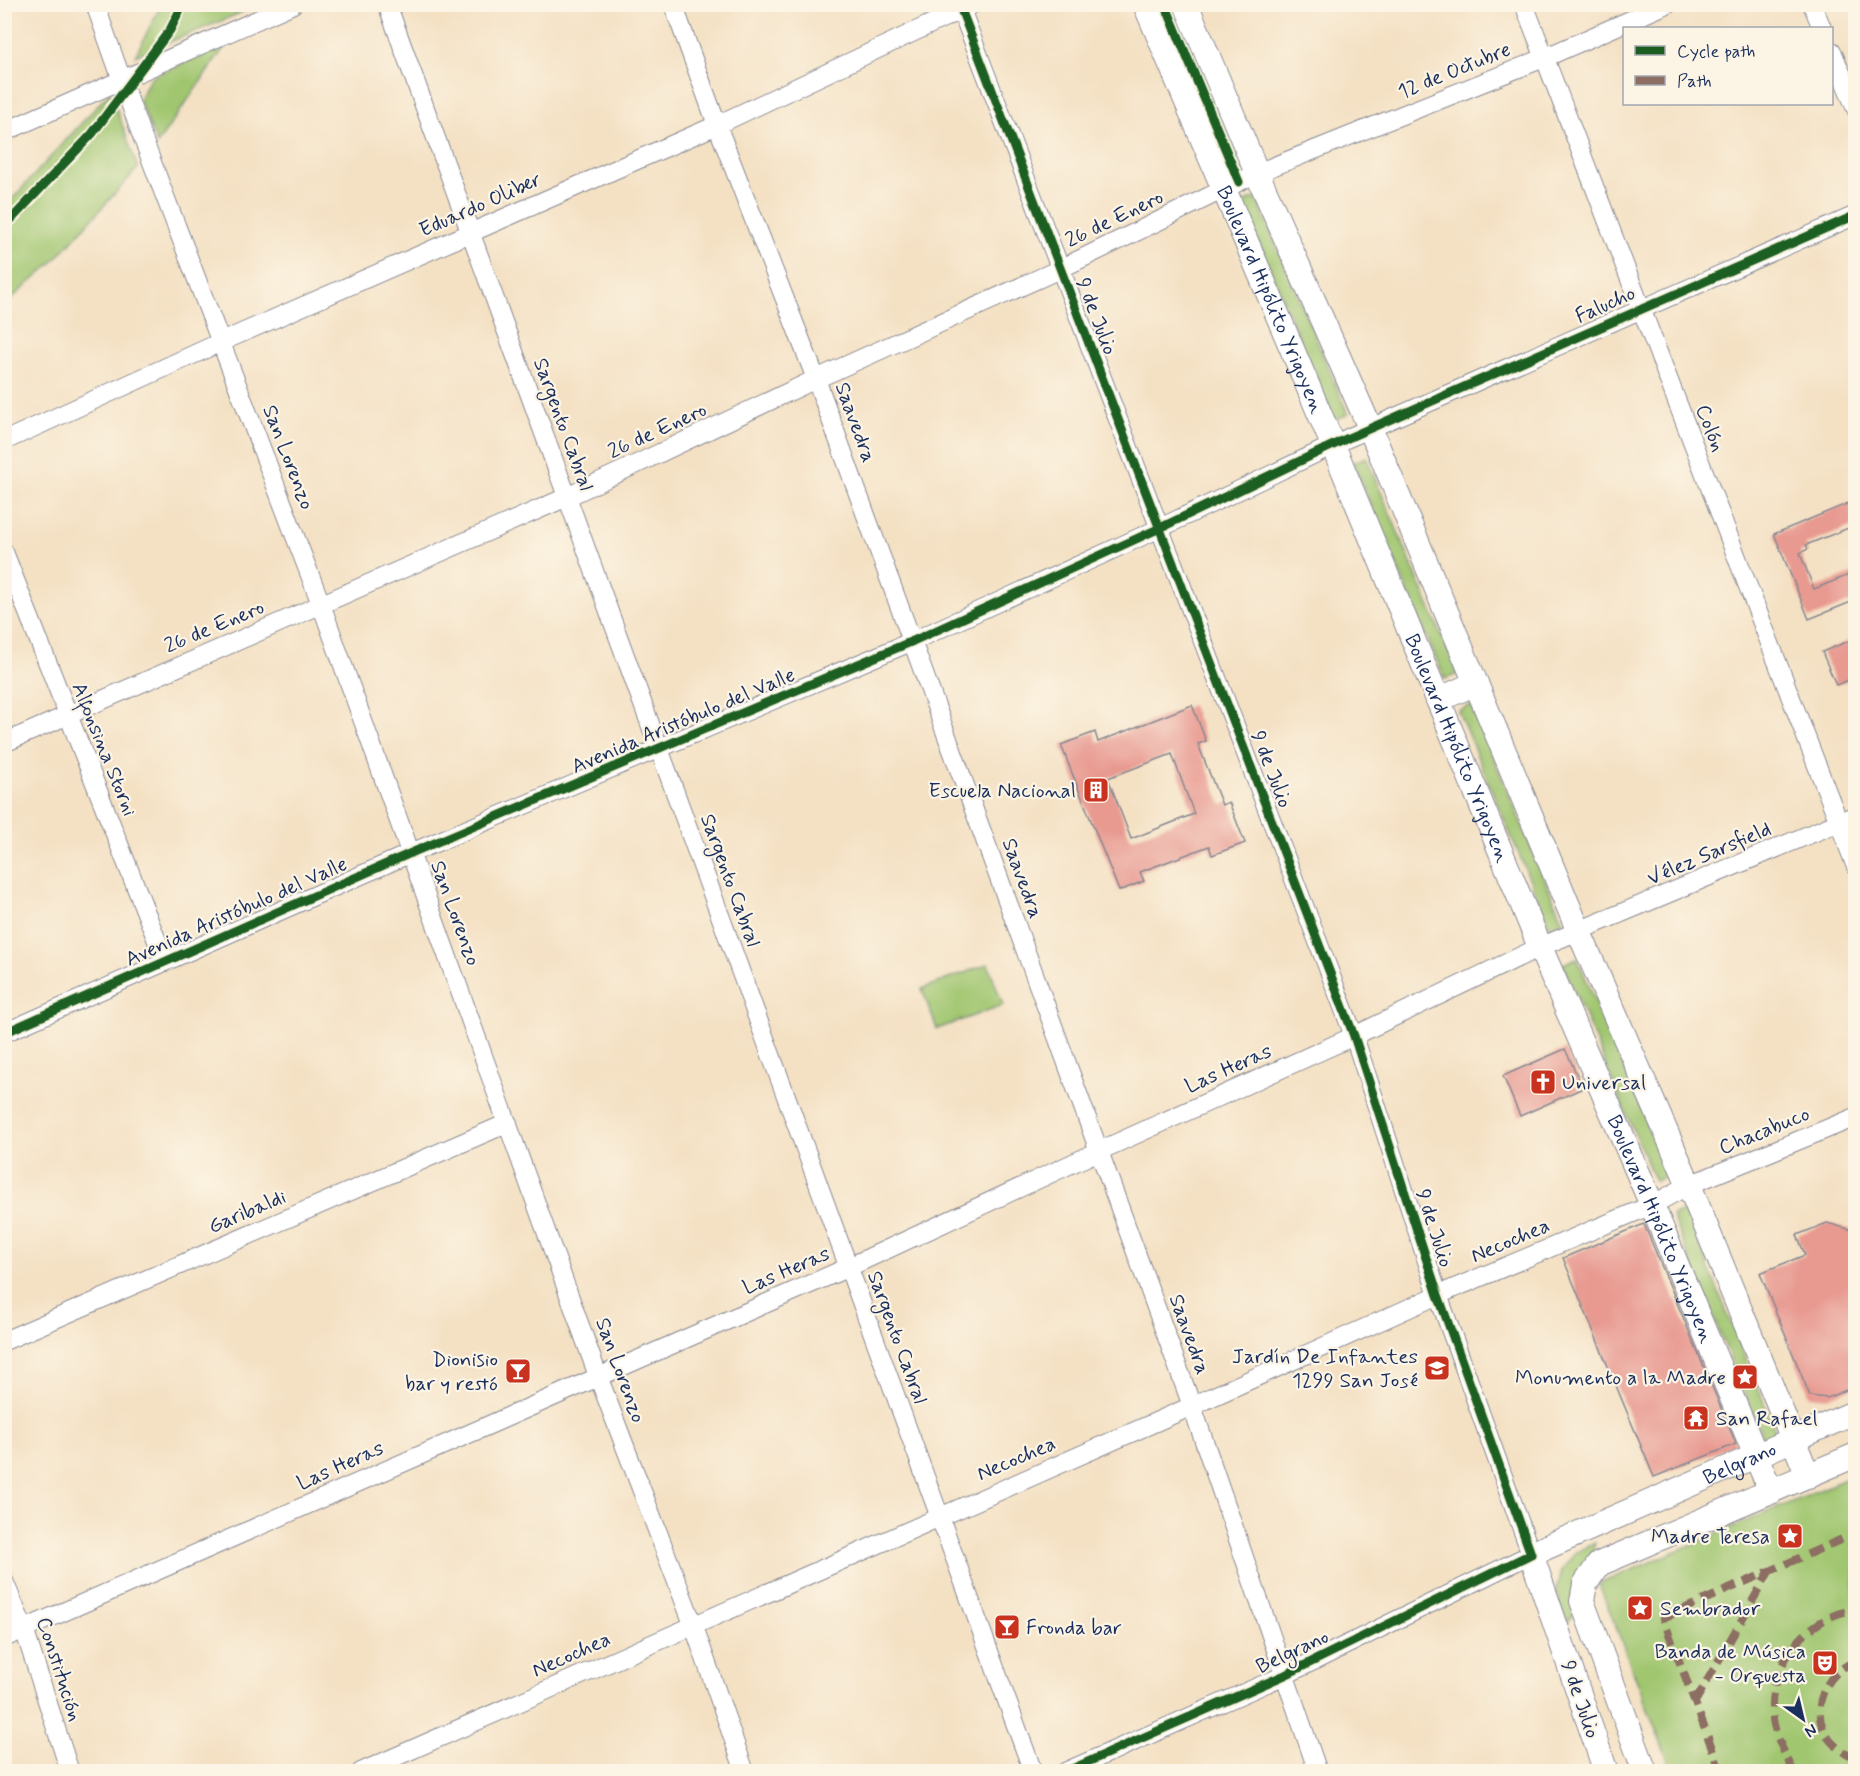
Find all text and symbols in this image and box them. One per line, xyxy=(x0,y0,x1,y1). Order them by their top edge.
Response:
legend xyxy=(1623,27,1833,105)
street label: 12 de Octubre xyxy=(1394,36,1515,106)
text: Cycle path xyxy=(1677,40,1755,64)
text: Path xyxy=(1677,70,1712,94)
street label: Eduardo Oliber xyxy=(415,165,546,244)
street label: Boulevard Hipólito Yrigoyen xyxy=(1209,182,1331,418)
street label: 26 de Enero xyxy=(1061,183,1168,255)
street label: 9 de Julio xyxy=(1069,274,1124,359)
street label: Falucho xyxy=(1571,279,1640,331)
street label: Sargento Cabral xyxy=(525,354,600,495)
street label: Saavedra xyxy=(828,378,882,466)
street label: 26 de Enero xyxy=(604,396,711,466)
street label: San Lorenzo xyxy=(255,401,321,514)
street label: Colón xyxy=(1688,401,1732,456)
street label: 26 de Enero xyxy=(160,593,269,660)
street label: Boulevard Hipólito Yrigoyen xyxy=(1397,630,1517,867)
street label: Avenida Aristóbulo del Valle xyxy=(567,661,800,781)
street label: Alfonsina Storni xyxy=(63,678,144,821)
street label: 9 de Julio xyxy=(1244,727,1299,812)
building icon: Escuela Nacional xyxy=(1081,775,1111,805)
place label: Escuela Nacional xyxy=(929,777,1076,805)
street label: Sargento Cabral xyxy=(692,810,767,951)
street label: Vélez Sarsfield xyxy=(1643,815,1776,893)
street label: Saavedra xyxy=(995,834,1049,922)
street label: Avenida Aristóbulo del Valle xyxy=(121,850,352,974)
street label: San Lorenzo xyxy=(423,857,487,970)
street label: Las Heras xyxy=(1181,1037,1276,1100)
church icon: Universal xyxy=(1528,1067,1558,1097)
place label: Universal xyxy=(1562,1069,1646,1097)
street label: Chacabuco xyxy=(1715,1100,1814,1162)
street label: Boulevard Hipólito Yrigoyen xyxy=(1600,1111,1721,1348)
street label: Garibaldi xyxy=(204,1183,291,1241)
street label: 9 de Julio xyxy=(1408,1186,1460,1271)
street label: Necochea xyxy=(1467,1212,1554,1270)
street label: Las Heras xyxy=(738,1240,834,1302)
street label: Sargento Cabral xyxy=(859,1267,934,1408)
street label: Saavedra xyxy=(1162,1290,1216,1378)
street label: San Lorenzo xyxy=(588,1314,652,1427)
place label: Jardín De Infantes 1299 San José xyxy=(1232,1343,1418,1395)
place label: Dionisio bar y restó xyxy=(405,1346,498,1398)
school or university icon: Jardín De Infantes 1299 San José xyxy=(1422,1353,1452,1383)
bar icon: Dionisio bar y restó xyxy=(503,1356,533,1386)
place icon: Monumento a la Madre xyxy=(1730,1362,1760,1392)
place label: Monumento a la Madre xyxy=(1515,1364,1726,1392)
temple icon: San Rafael xyxy=(1681,1403,1711,1433)
place label: San Rafael xyxy=(1716,1405,1818,1433)
street label: Necochea xyxy=(973,1430,1060,1488)
street label: Las Heras xyxy=(293,1434,388,1497)
street label: Belgrano xyxy=(1699,1436,1781,1492)
place icon: Madre Teresa xyxy=(1775,1521,1805,1551)
place label: Madre Teresa xyxy=(1651,1523,1770,1551)
place icon: Sembrador xyxy=(1625,1593,1655,1623)
place label: Sembrador xyxy=(1660,1595,1760,1623)
bar icon: Fronda bar xyxy=(992,1612,1022,1642)
street label: Constitución xyxy=(29,1614,89,1725)
place label: Fronda bar xyxy=(1026,1614,1122,1642)
street label: Belgrano xyxy=(1251,1623,1334,1682)
street label: Necochea xyxy=(528,1625,615,1685)
place label: Banda de Música - Orquesta xyxy=(1654,1638,1806,1690)
theatre icon: Banda de Música - Orquesta xyxy=(1810,1648,1840,1678)
street label: 9 de Julio xyxy=(1554,1657,1606,1742)
north arrow xyxy=(1773,1689,1833,1749)
text: N xyxy=(1800,1719,1821,1742)

